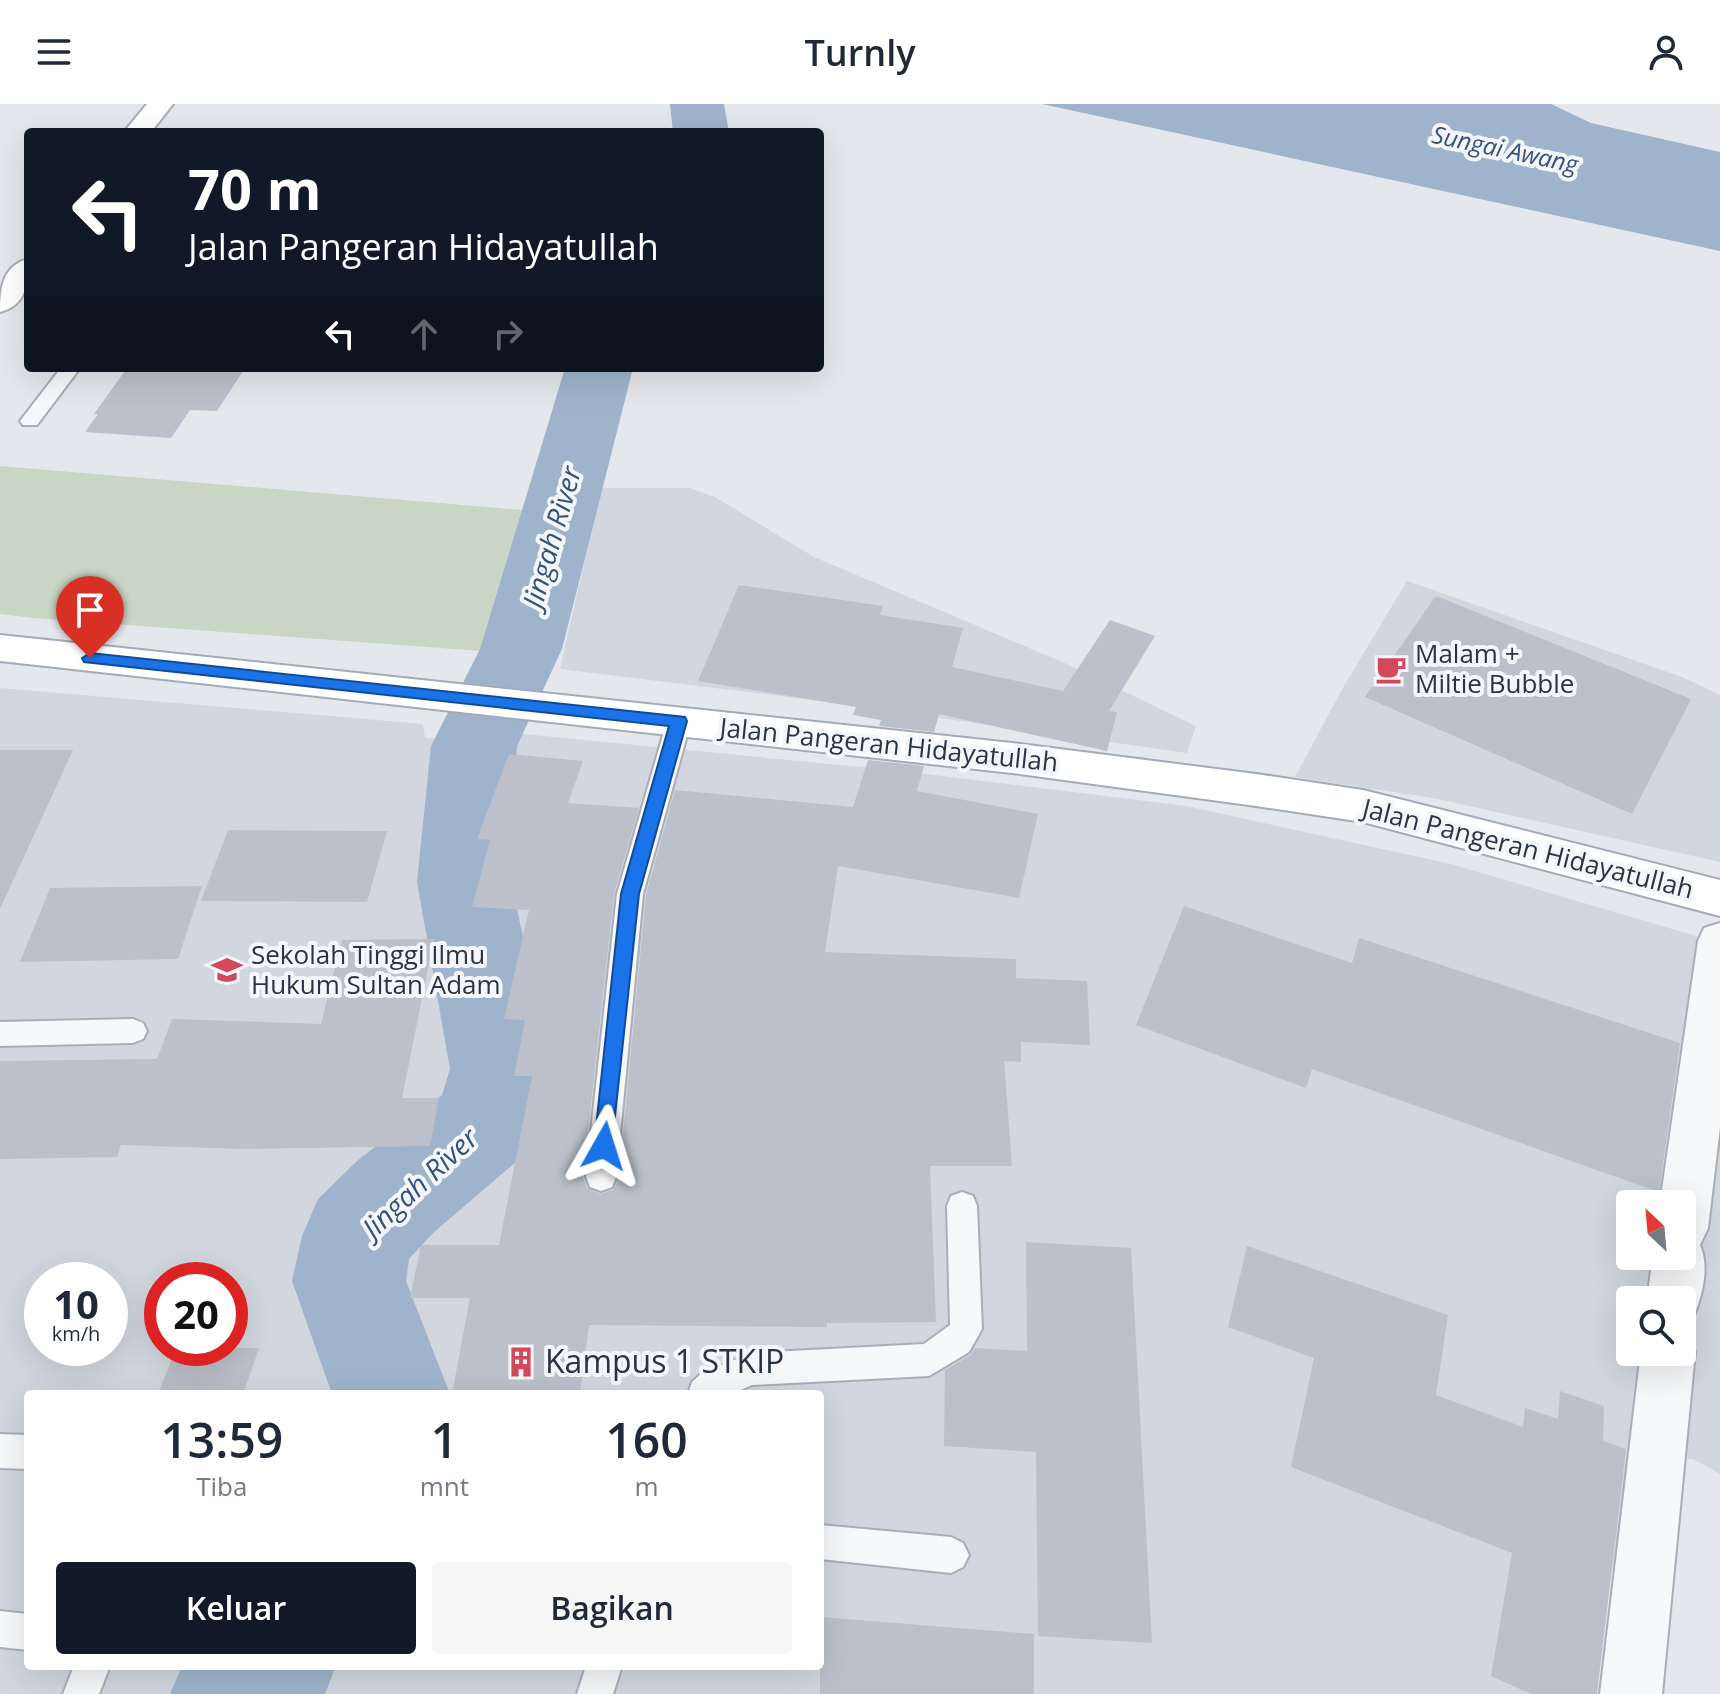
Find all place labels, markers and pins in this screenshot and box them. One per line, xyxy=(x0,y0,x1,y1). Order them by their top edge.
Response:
pin xyxy=(56,576,124,658)
place label: Malam + Miltie Bubble xyxy=(1415,635,1574,701)
cafe icon: Malam + Miltie Bubble xyxy=(1374,652,1408,686)
place label: Sekolah Tinggi Ilmu Hukum Sultan Adam xyxy=(251,936,501,1002)
school or university icon: Sekolah Tinggi Ilmu Hukum Sultan Adam xyxy=(210,953,244,987)
place label: Kampus 1 STKIP xyxy=(545,1339,784,1382)
building icon: Kampus 1 STKIP xyxy=(504,1345,538,1379)

